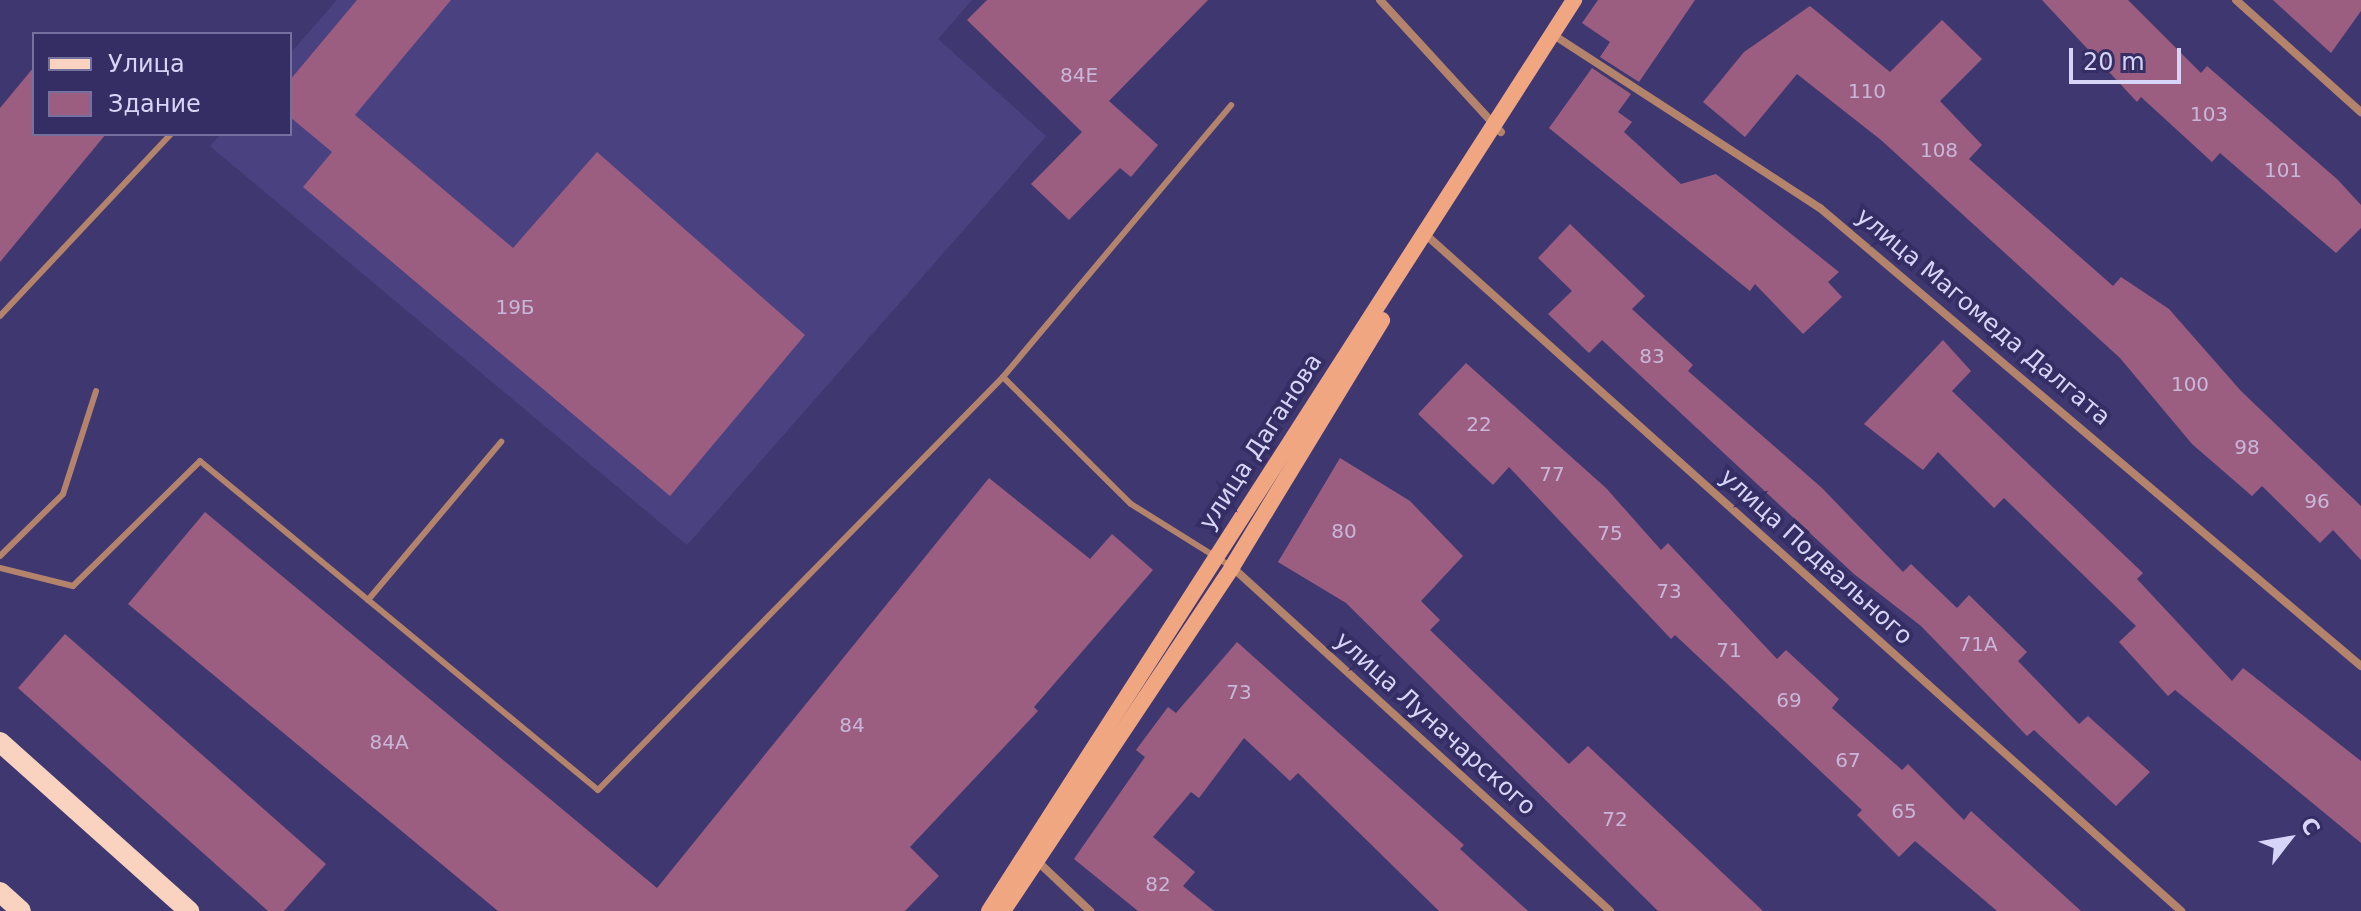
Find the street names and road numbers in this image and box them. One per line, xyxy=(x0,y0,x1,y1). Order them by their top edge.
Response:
street label: улица Магомеда Далгата xyxy=(1850,202,2116,432)
street label: улица Даганова xyxy=(1193,349,1329,535)
street label: улица Подвального xyxy=(1714,463,1918,651)
street label: улица Луначарского xyxy=(1329,626,1541,822)

